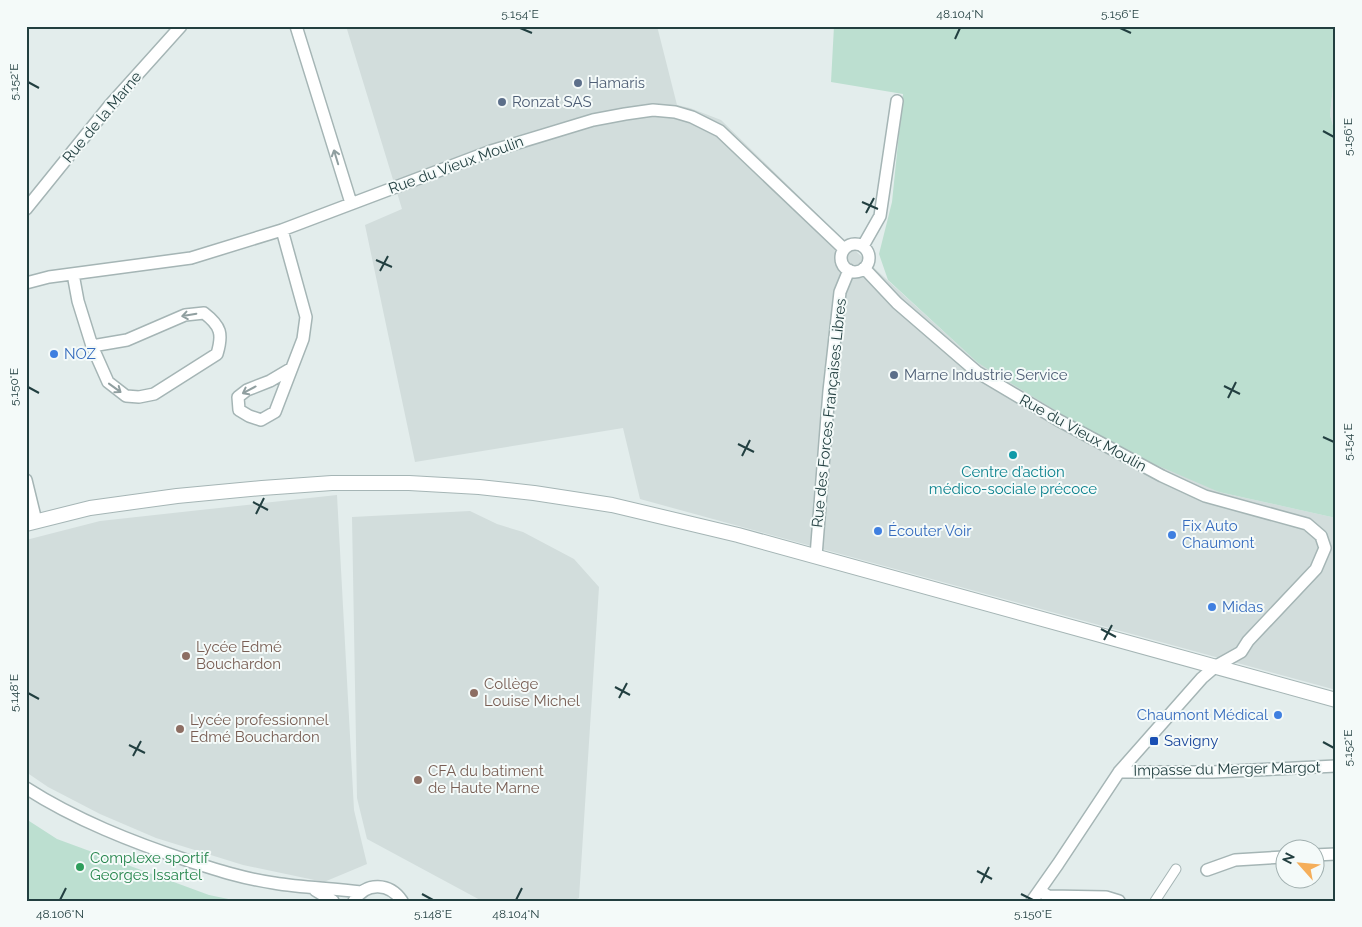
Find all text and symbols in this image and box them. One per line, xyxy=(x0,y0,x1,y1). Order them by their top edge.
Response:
text: 5.154°E xyxy=(501,7,539,21)
text: 48.104°N xyxy=(936,7,984,21)
text: 5.156°E xyxy=(1101,7,1139,21)
text: 5.152°E xyxy=(7,63,21,101)
street label: Rue de la Marne xyxy=(59,68,145,166)
place label: Hamaris xyxy=(588,74,645,92)
marker: Hamaris xyxy=(572,77,584,89)
place label: Ronzat SAS xyxy=(512,93,592,111)
marker: Ronzat SAS xyxy=(496,96,508,108)
text: 5.156°E xyxy=(1341,118,1355,156)
street label: Rue du Vieux Moulin xyxy=(386,132,526,198)
one-way arrow xyxy=(331,149,341,165)
street label: Rue des Forces Françaises Libres xyxy=(808,298,850,528)
one-way arrow xyxy=(181,311,197,321)
place label: NOZ xyxy=(64,345,96,363)
marker: NOZ xyxy=(48,348,60,360)
place label: Marne Industrie Service xyxy=(904,366,1068,384)
text: 5.150°E xyxy=(7,368,21,406)
marker: Marne Industrie Service xyxy=(888,369,900,381)
one-way arrow xyxy=(108,382,121,393)
one-way arrow xyxy=(242,386,257,395)
street label: Rue du Vieux Moulin xyxy=(1016,391,1150,475)
text: 5.154°E xyxy=(1341,423,1355,461)
marker: Centre d’action médico-sociale précoce xyxy=(1007,449,1019,461)
place label: Centre d’action médico-sociale précoce xyxy=(929,463,1097,498)
place label: Fix Auto Chaumont xyxy=(1182,517,1255,552)
place label: Écouter Voir xyxy=(888,522,972,540)
marker: Écouter Voir xyxy=(872,525,884,537)
marker: Fix Auto Chaumont xyxy=(1166,529,1178,541)
place label: Midas xyxy=(1222,598,1263,616)
marker: Midas xyxy=(1206,601,1218,613)
place label: Lycée Edmé Bouchardon xyxy=(196,638,282,673)
marker: Lycée Edmé Bouchardon xyxy=(180,650,192,662)
text: 5.148°E xyxy=(7,674,21,712)
place label: Collège Louise Michel xyxy=(484,675,581,710)
marker: Collège Louise Michel xyxy=(468,687,480,699)
place label: Chaumont Médical xyxy=(1137,706,1269,724)
marker: Chaumont Médical xyxy=(1272,709,1284,721)
place label: Lycée professionnel Edmé Bouchardon xyxy=(190,711,330,746)
marker: Lycée professionnel Edmé Bouchardon xyxy=(174,723,186,735)
text: 5.152°E xyxy=(1341,729,1355,767)
place label: Savigny xyxy=(1164,732,1218,750)
marker: Savigny xyxy=(1148,735,1160,747)
street label: Impasse du Merger Margot xyxy=(1133,758,1321,780)
place label: CFA du batiment de Haute Marne xyxy=(428,762,544,797)
marker: CFA du batiment de Haute Marne xyxy=(412,774,424,786)
north arrow xyxy=(1274,840,1324,890)
place label: Complexe sportif Georges Issartel xyxy=(90,849,210,884)
text: N xyxy=(1279,850,1298,866)
marker: Complexe sportif Georges Issartel xyxy=(74,861,86,873)
text: 48.106°N xyxy=(36,907,84,921)
text: 5.148°E xyxy=(414,907,452,921)
text: 48.104°N xyxy=(492,907,540,921)
text: 5.150°E xyxy=(1014,907,1052,921)

